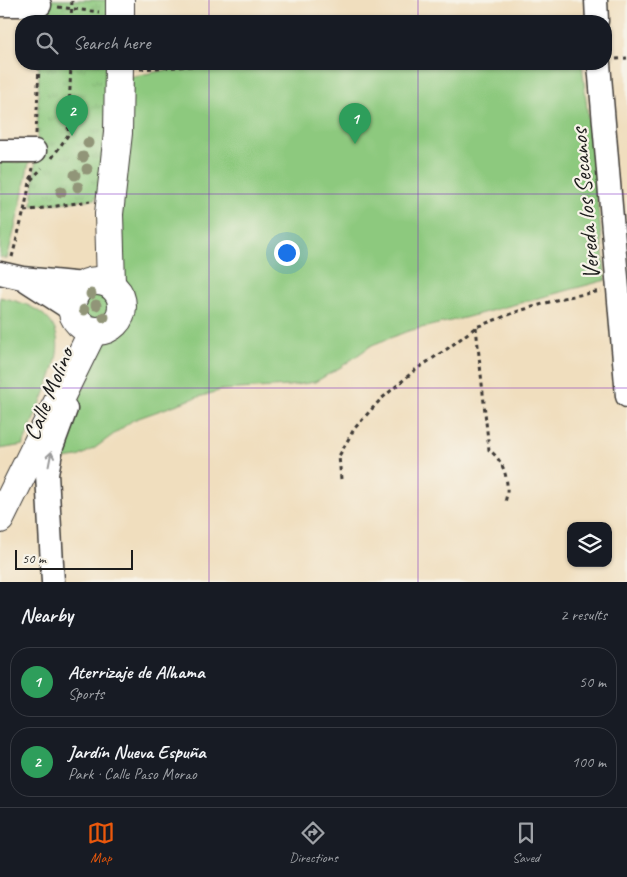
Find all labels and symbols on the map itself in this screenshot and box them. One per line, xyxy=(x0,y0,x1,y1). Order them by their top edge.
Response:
pin: 2 xyxy=(56,95,88,136)
pin: 1 xyxy=(339,103,371,144)
street label: Vereda los Secanos xyxy=(563,124,607,281)
your location xyxy=(274,240,300,266)
street label: Calle Molino xyxy=(16,341,81,445)
one-way arrow xyxy=(46,451,55,467)
scale bar xyxy=(15,547,132,570)

